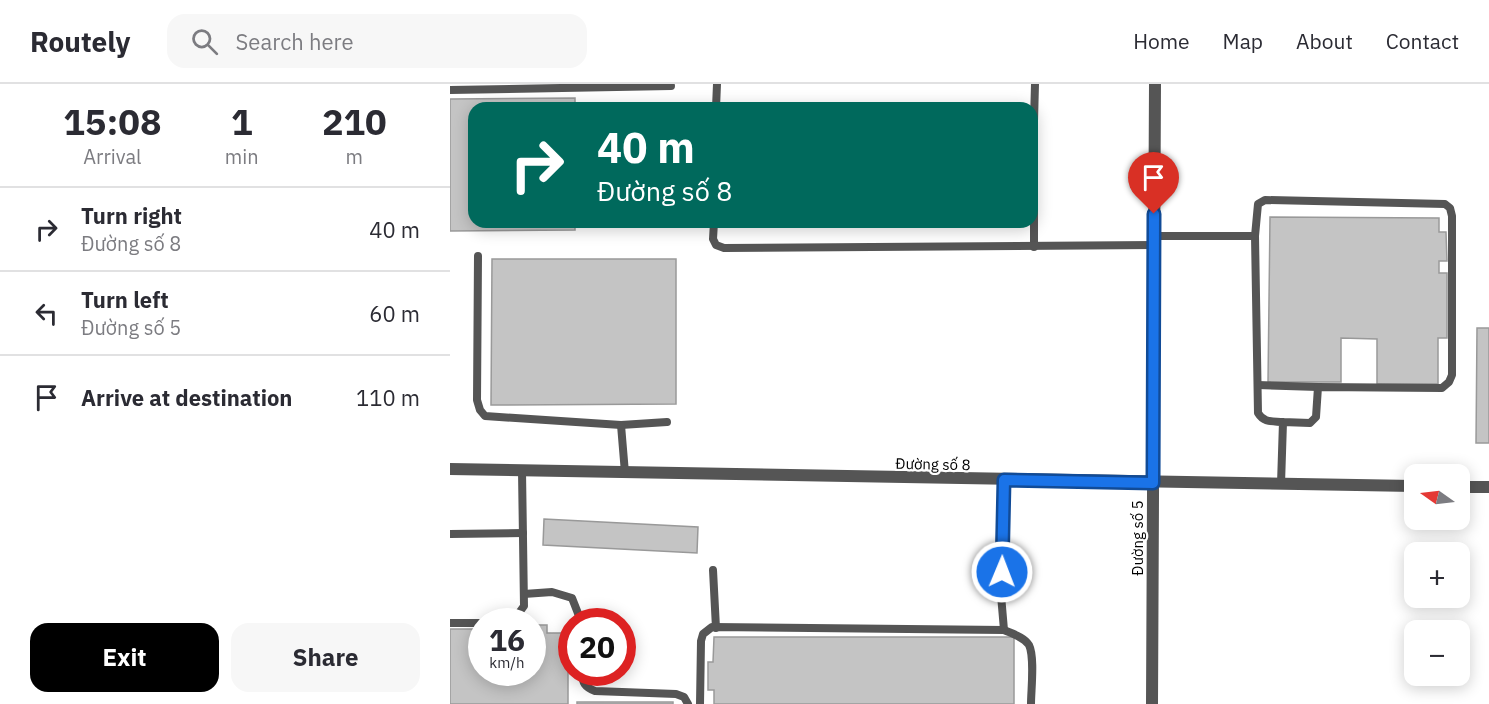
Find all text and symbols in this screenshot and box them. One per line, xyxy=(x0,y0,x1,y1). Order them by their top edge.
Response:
search box xyxy=(167,14,587,68)
text: Routely xyxy=(30,23,131,60)
icon: search xyxy=(188,25,221,58)
text: Search here xyxy=(236,27,354,56)
text: Home xyxy=(1133,27,1190,55)
text: Map xyxy=(1223,27,1263,55)
text: About xyxy=(1296,27,1353,55)
text: Contact xyxy=(1386,27,1459,55)
text: 15:08 xyxy=(63,98,162,145)
text: 1 xyxy=(231,98,253,145)
text: 210 xyxy=(322,98,387,145)
text: 40 m xyxy=(597,120,695,175)
icon: right xyxy=(498,126,576,204)
text: Arrival xyxy=(83,143,142,170)
text: min xyxy=(225,143,259,170)
text: m xyxy=(346,143,363,170)
pin xyxy=(1128,152,1179,214)
icon: arrive xyxy=(1137,161,1170,194)
text: Đường số 8 xyxy=(597,173,732,208)
text: Turn right xyxy=(81,201,182,230)
icon: right xyxy=(30,213,63,246)
text: 40 m xyxy=(369,215,420,244)
text: Đường số 8 xyxy=(81,230,181,257)
text: Turn left xyxy=(81,285,169,314)
icon: left xyxy=(30,297,63,330)
text: 60 m xyxy=(369,299,420,328)
text: Đường số 5 xyxy=(81,314,181,341)
icon: arrive xyxy=(30,381,63,414)
text: Arrive at destination xyxy=(81,383,292,412)
text: 110 m xyxy=(356,383,420,412)
street label: Đường số 8 xyxy=(895,454,971,474)
north arrow xyxy=(1404,464,1470,530)
map controls xyxy=(1404,464,1470,686)
street label: Đường số 5 xyxy=(1128,500,1147,576)
position arrow xyxy=(970,540,1034,604)
button: + xyxy=(1404,542,1470,608)
speed limit sign: 20 xyxy=(558,608,636,686)
text: 16 xyxy=(489,620,525,659)
button: − xyxy=(1404,620,1470,686)
button: Exit xyxy=(30,623,219,692)
button: Share xyxy=(231,623,420,692)
text: km/h xyxy=(489,653,525,672)

